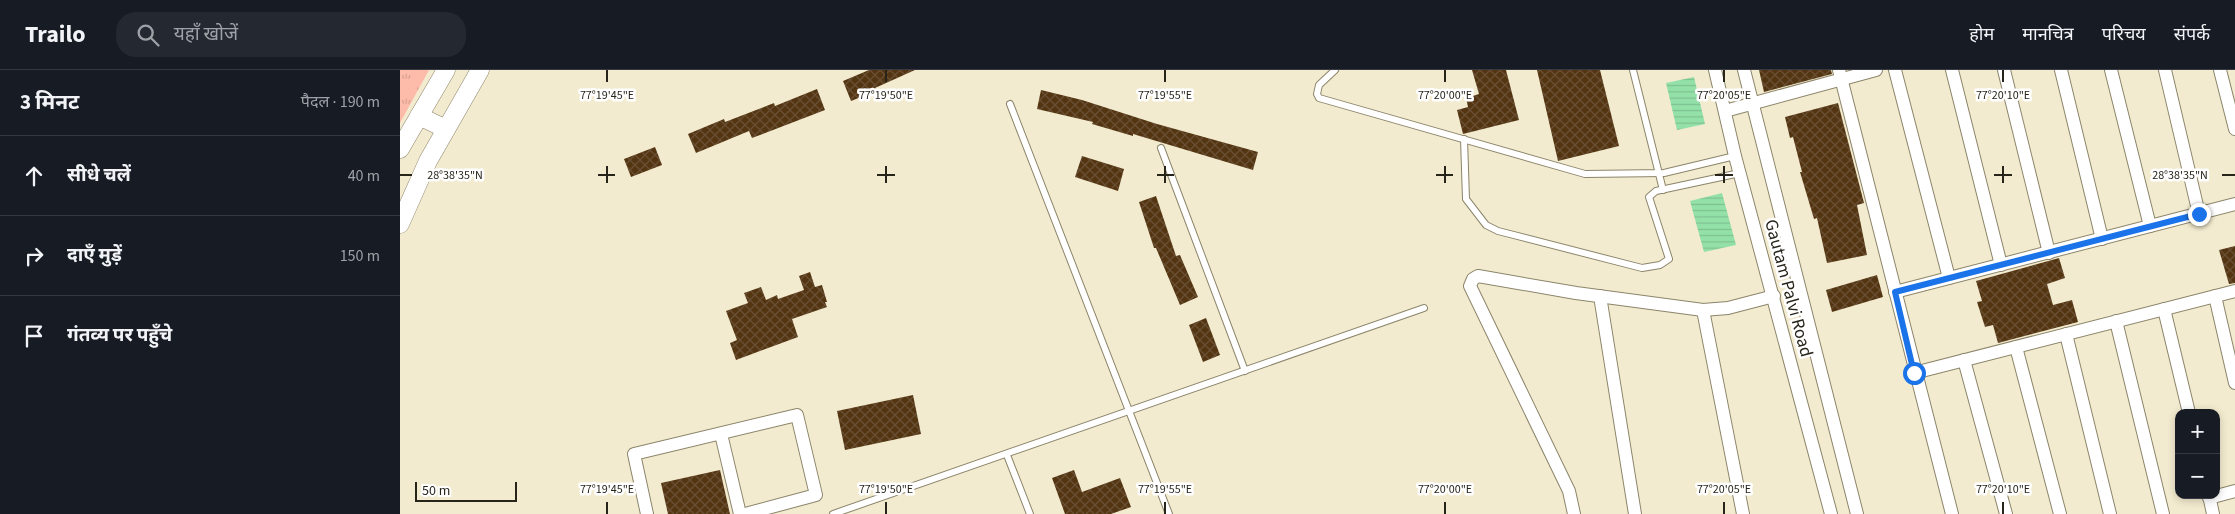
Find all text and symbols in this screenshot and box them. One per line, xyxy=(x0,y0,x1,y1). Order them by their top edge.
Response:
search box xyxy=(116,12,466,57)
text: Trailo xyxy=(25,17,86,52)
icon: search xyxy=(134,21,162,49)
text: यहाँ खोजें xyxy=(174,21,238,48)
text: होम xyxy=(1969,22,1994,47)
text: मानचित्र xyxy=(2022,22,2074,47)
text: परिचय xyxy=(2102,22,2146,47)
text: संपर्क xyxy=(2174,22,2210,47)
text: 3 मिनट xyxy=(20,87,79,117)
text: 77°19'45"E xyxy=(580,87,634,104)
text: 77°19'50"E xyxy=(859,87,913,104)
text: 77°19'55"E xyxy=(1138,87,1192,104)
text: 77°20'00"E xyxy=(1418,87,1472,104)
text: 77°20'05"E xyxy=(1697,87,1751,104)
text: 77°20'10"E xyxy=(1976,87,2030,104)
text: पैदल · 190 m xyxy=(301,91,380,113)
icon: ahead xyxy=(20,162,48,190)
text: सीधे चलें xyxy=(67,162,131,189)
text: 40 m xyxy=(348,165,380,187)
text: 28°38'35"N xyxy=(427,167,483,184)
text: 28°38'35"N xyxy=(2152,167,2208,184)
route end xyxy=(2188,203,2211,226)
street label: Gautam Palvi Road xyxy=(1758,217,1819,360)
icon: right xyxy=(20,242,48,270)
text: दाएँ मुड़ें xyxy=(67,242,122,269)
text: 150 m xyxy=(340,245,380,267)
icon: arrive xyxy=(20,322,48,350)
text: गंतव्य पर पहुँचे xyxy=(67,322,172,349)
route start xyxy=(1903,362,1926,385)
map controls xyxy=(2175,409,2220,499)
button: + xyxy=(2175,409,2220,454)
button: − xyxy=(2175,454,2220,499)
scale bar xyxy=(415,479,518,502)
text: 50 m xyxy=(422,481,450,501)
text: 77°19'45"E xyxy=(580,481,634,498)
text: 77°19'50"E xyxy=(859,481,913,498)
text: 77°19'55"E xyxy=(1138,481,1192,498)
text: 77°20'00"E xyxy=(1418,481,1472,498)
text: 77°20'05"E xyxy=(1697,481,1751,498)
text: 77°20'10"E xyxy=(1976,481,2030,498)

